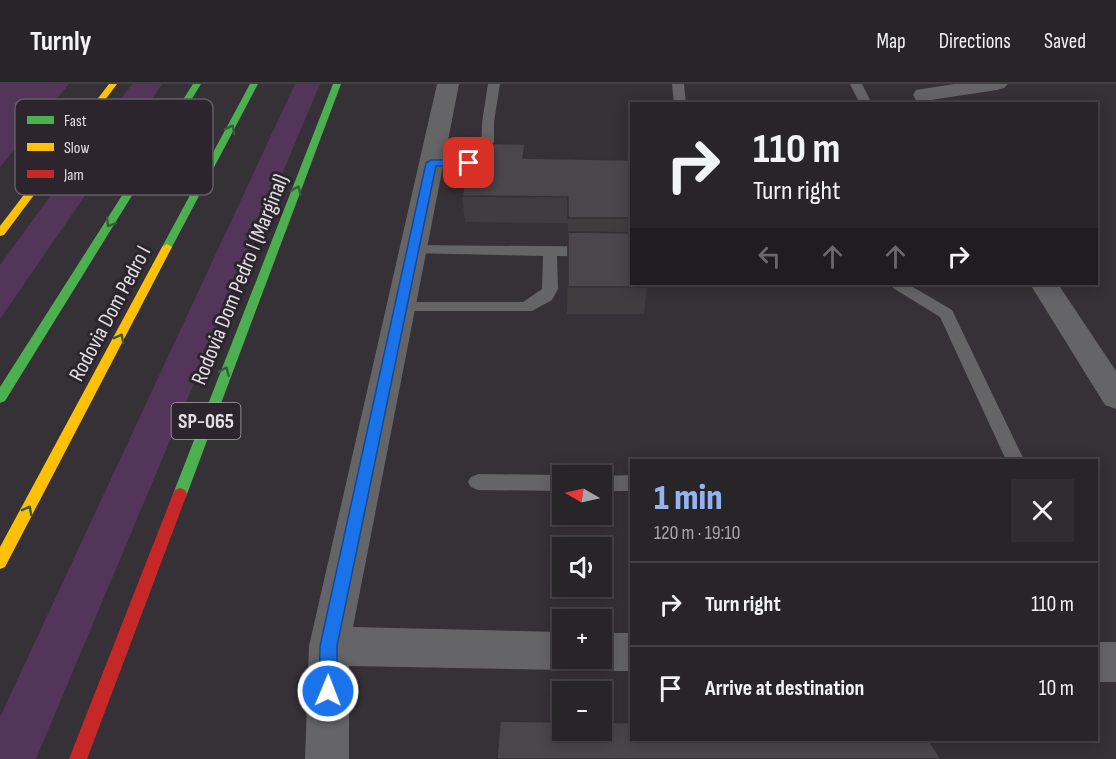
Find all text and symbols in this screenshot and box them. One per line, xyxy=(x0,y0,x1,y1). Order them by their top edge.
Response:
text: Turnly xyxy=(30,25,91,58)
text: Map xyxy=(876,29,906,54)
text: Directions xyxy=(939,29,1011,54)
text: Saved xyxy=(1044,29,1086,54)
legend xyxy=(15,99,213,195)
text: Fast xyxy=(64,112,87,131)
one-way arrow xyxy=(224,124,235,135)
text: 110 m xyxy=(753,124,840,175)
icon: right xyxy=(654,126,732,204)
pin xyxy=(443,137,494,188)
text: Slow xyxy=(64,139,89,158)
icon: arrive xyxy=(452,146,485,179)
text: Jam xyxy=(63,166,84,185)
street label: Rodovia Dom Pedro I (Marginal) xyxy=(186,170,295,389)
text: Turn right xyxy=(753,175,840,207)
one-way arrow xyxy=(290,185,303,195)
one-way arrow xyxy=(107,216,118,227)
icon: left xyxy=(753,240,786,273)
icon: ahead xyxy=(816,240,849,273)
icon: ahead xyxy=(879,240,912,273)
icon: right xyxy=(942,240,975,273)
street label: Rodovia Dom Pedro I xyxy=(63,241,157,386)
one-way arrow xyxy=(113,334,124,344)
one-way arrow xyxy=(218,366,230,377)
road number: SP-065 xyxy=(172,403,240,439)
north arrow xyxy=(552,465,612,525)
map controls xyxy=(552,465,612,741)
text: 1 min xyxy=(654,477,722,520)
button: close xyxy=(1011,479,1074,542)
one-way arrow xyxy=(21,506,32,516)
text: 120 m · 19:10 xyxy=(654,521,740,545)
button: sound xyxy=(552,537,612,597)
icon: right xyxy=(654,588,687,621)
text: Turn right xyxy=(705,591,781,618)
text: 110 m xyxy=(1031,591,1074,618)
button: + xyxy=(552,609,612,669)
position arrow xyxy=(296,659,360,723)
icon: arrive xyxy=(654,672,687,705)
text: Arrive at destination xyxy=(705,675,864,702)
text: 10 m xyxy=(1039,675,1074,702)
button: − xyxy=(552,681,612,741)

